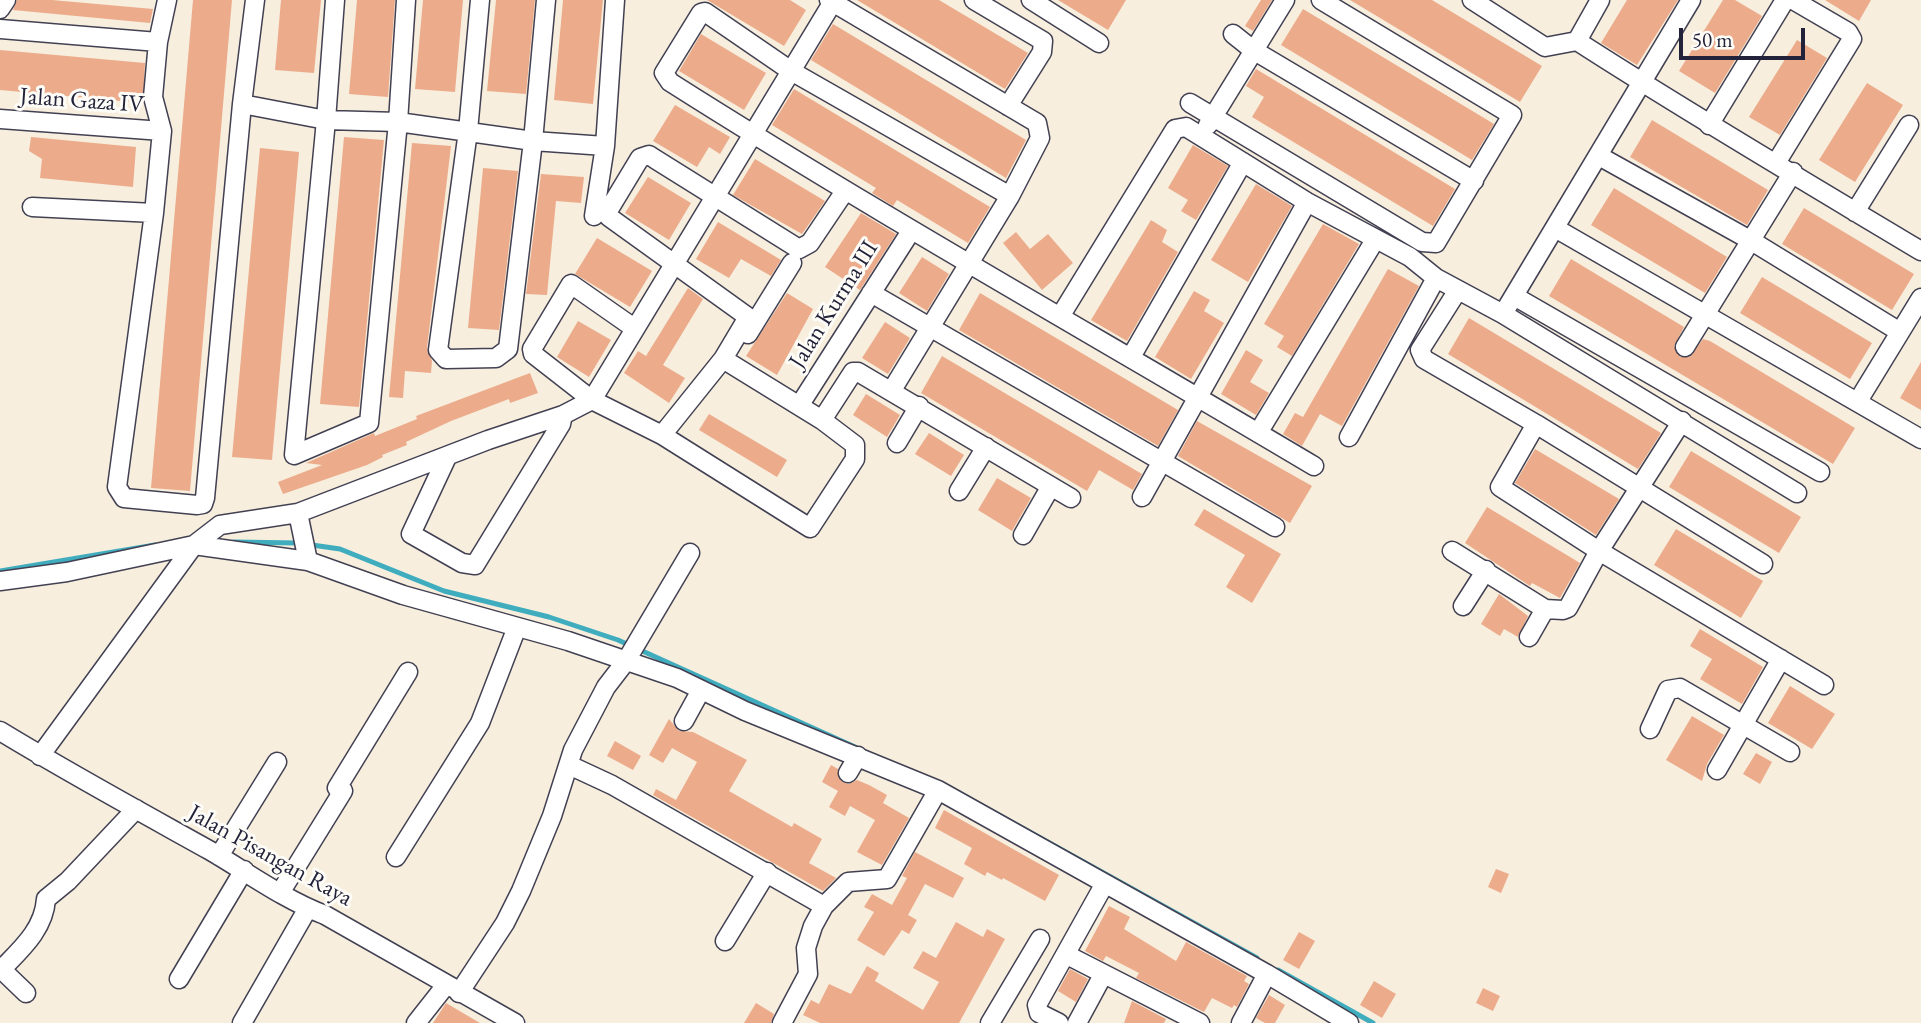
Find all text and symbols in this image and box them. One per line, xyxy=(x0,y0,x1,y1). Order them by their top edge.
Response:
scale bar xyxy=(1683,14,1809,58)
text: 50 m xyxy=(1692,26,1733,53)
street label: Jalan Gaza IV xyxy=(19,82,145,120)
street label: Jalan Kurma III xyxy=(783,236,885,374)
street label: Jalan Pisangan Raya xyxy=(183,799,357,913)

